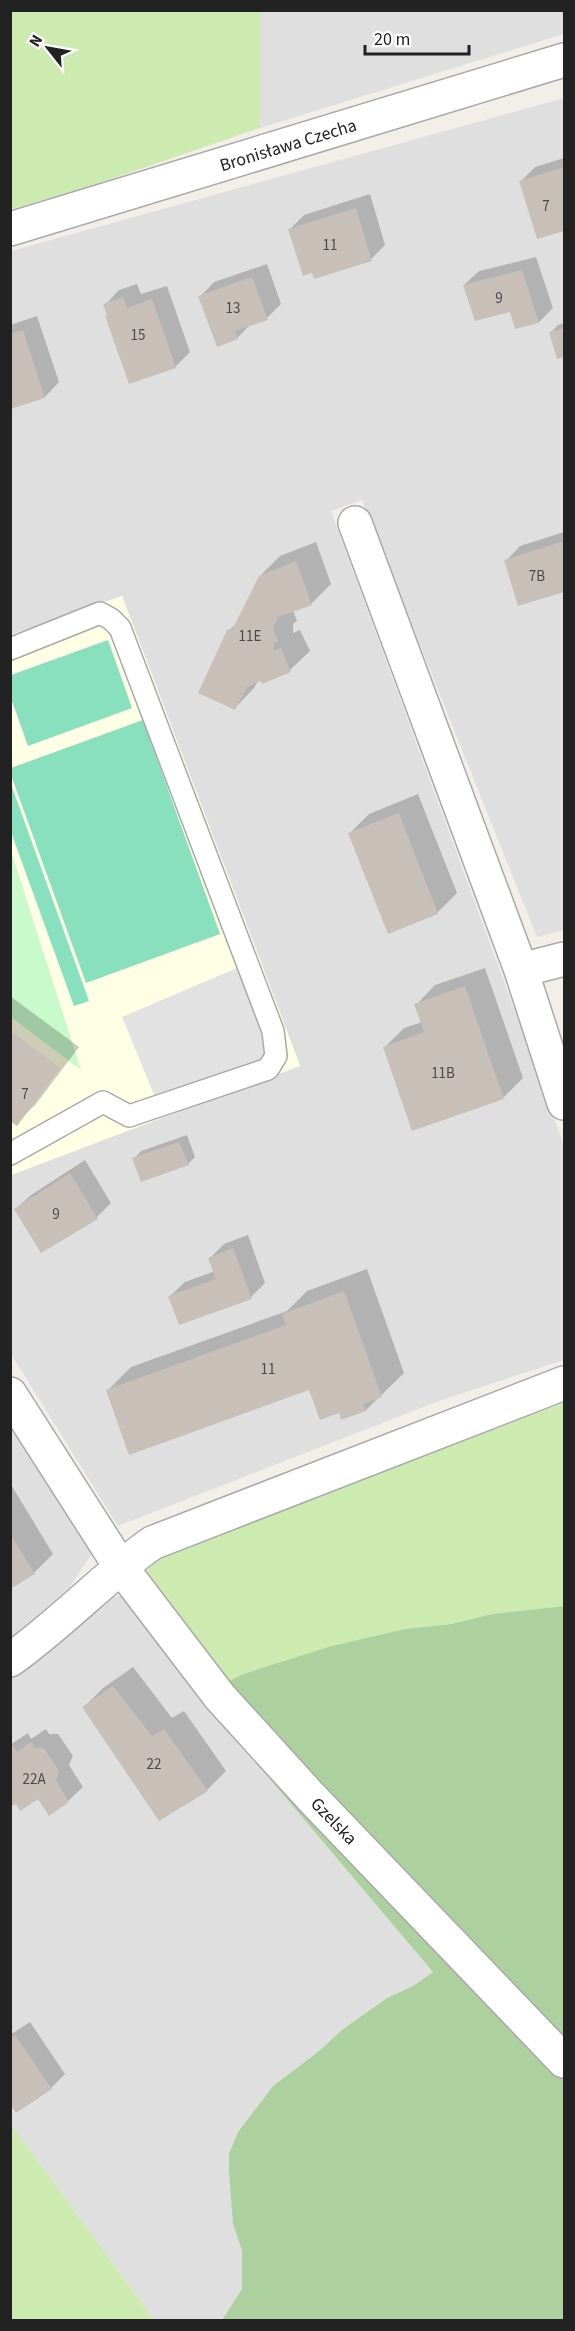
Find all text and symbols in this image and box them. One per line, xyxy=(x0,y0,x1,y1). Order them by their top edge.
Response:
north arrow xyxy=(18,18,78,78)
scale bar xyxy=(365,18,468,56)
text: 20 m xyxy=(374,27,410,52)
text: N xyxy=(24,31,48,51)
street label: Bronisława Czecha xyxy=(217,113,360,178)
house number: 7 xyxy=(542,196,550,217)
house number: 11 xyxy=(323,235,337,256)
house number: 9 xyxy=(495,288,503,309)
house number: 13 xyxy=(226,298,240,319)
house number: 15 xyxy=(131,325,145,346)
house number: 7B xyxy=(529,566,545,587)
house number: 11E xyxy=(239,626,261,647)
house number: 11B xyxy=(431,1063,455,1084)
house number: 7 xyxy=(21,1084,29,1105)
house number: 9 xyxy=(52,1204,60,1225)
house number: 11 xyxy=(261,1359,275,1380)
house number: 22 xyxy=(147,1754,161,1775)
house number: 22A xyxy=(22,1769,46,1790)
street label: Gzelska xyxy=(305,1792,363,1851)

